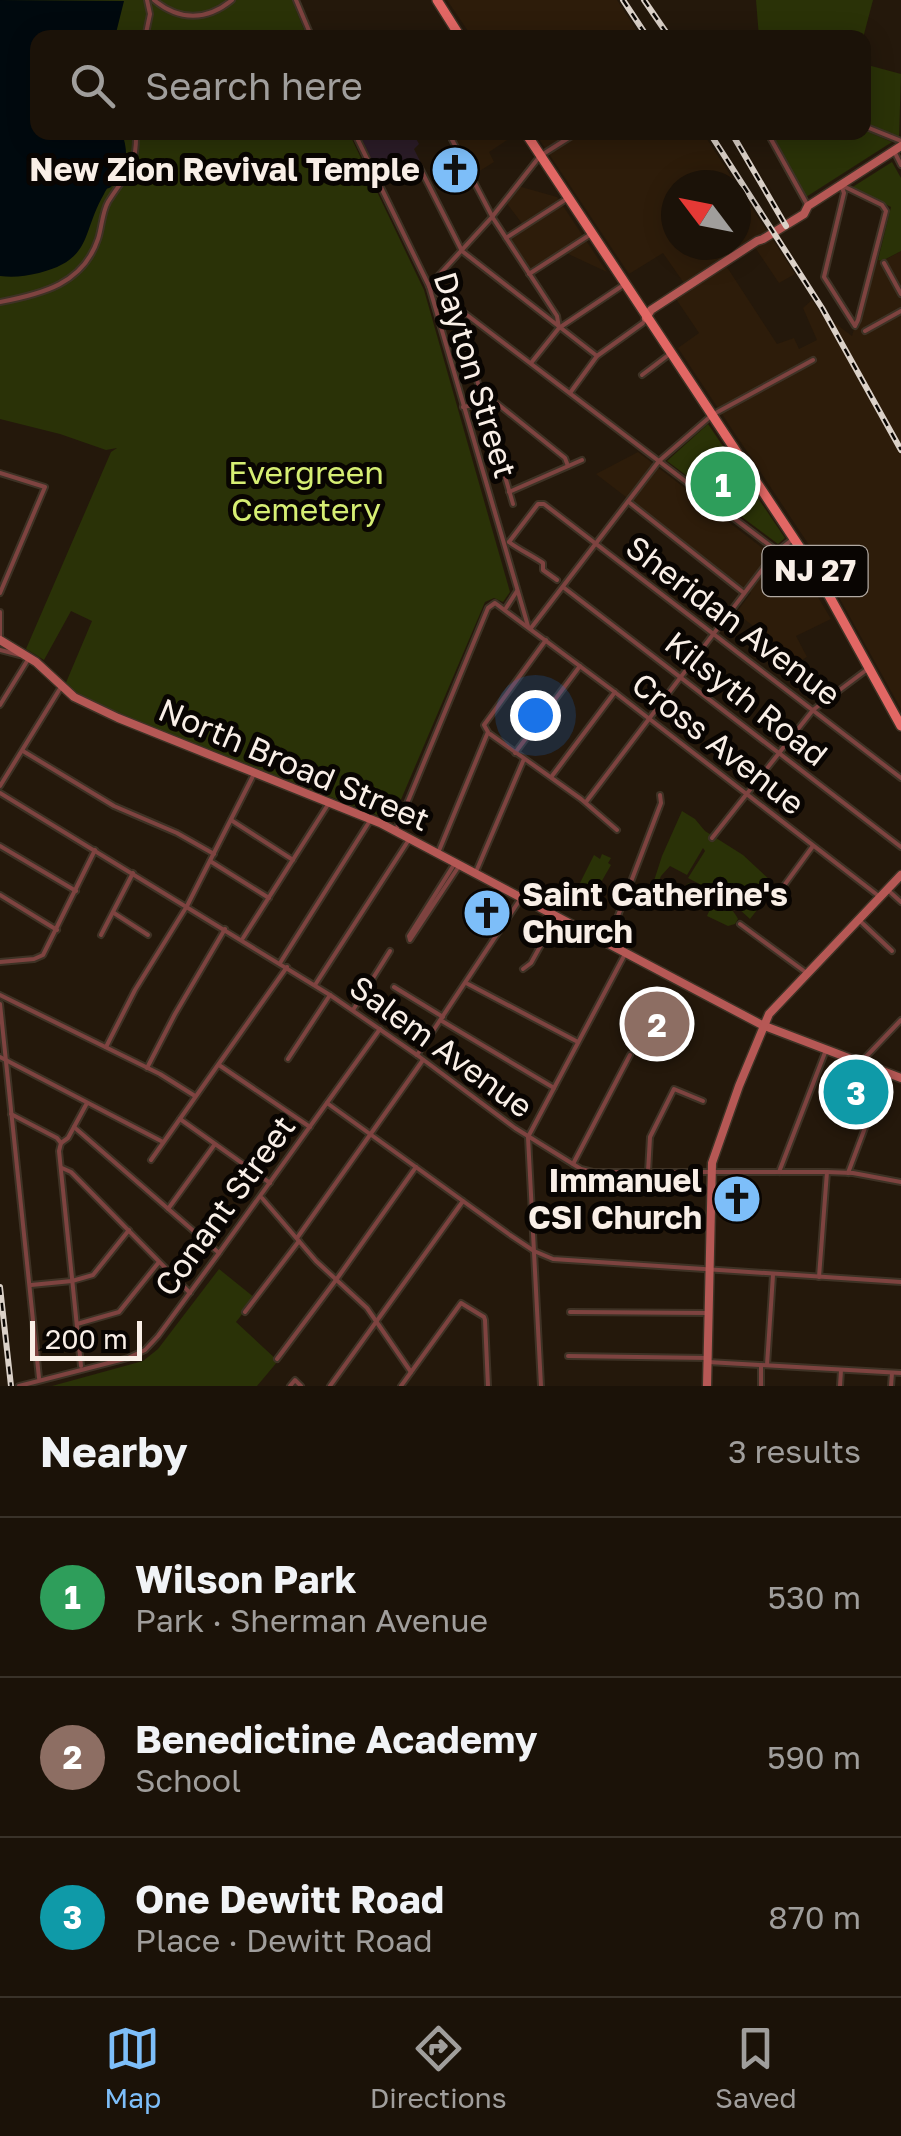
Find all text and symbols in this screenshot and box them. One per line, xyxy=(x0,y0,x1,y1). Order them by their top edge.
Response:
search box xyxy=(30,30,871,140)
icon: search xyxy=(65,58,120,113)
text: Search here xyxy=(145,63,363,108)
church icon: New Zion Revival Temple xyxy=(429,144,481,196)
place label: New Zion Revival Temple xyxy=(29,150,420,188)
north arrow xyxy=(661,170,751,260)
street label: Dayton Street xyxy=(427,267,525,482)
pin: 1 xyxy=(690,446,756,522)
park label: Evergreen Cemetery xyxy=(228,453,384,528)
street label: Sheridan Avenue xyxy=(619,527,848,713)
road number: NJ 27 xyxy=(762,546,868,596)
street label: Kilsyth Road xyxy=(658,623,835,773)
street label: Cross Avenue xyxy=(625,664,812,822)
street label: North Broad Street xyxy=(153,690,435,838)
your location xyxy=(510,690,561,741)
place label: Saint Catherine's Church xyxy=(522,875,788,950)
church icon: Saint Catherine's Church xyxy=(461,887,513,939)
street label: Salem Avenue xyxy=(343,967,540,1125)
pin: 2 xyxy=(624,986,690,1062)
pin: 3 xyxy=(824,1054,888,1130)
street label: Conant Street xyxy=(146,1108,302,1303)
place label: Immanuel CSI Church xyxy=(528,1161,702,1236)
church icon: Immanuel CSI Church xyxy=(711,1173,763,1225)
scale bar xyxy=(30,1316,142,1360)
text: 200 m xyxy=(45,1322,128,1355)
text: Nearby xyxy=(40,1426,188,1476)
text: 3 results xyxy=(728,1432,861,1470)
text: Wilson Park xyxy=(135,1556,357,1601)
text: 1 xyxy=(64,1578,81,1616)
text: 530 m xyxy=(768,1578,861,1616)
text: Park · Sherman Avenue xyxy=(135,1601,488,1639)
text: Benedictine Academy xyxy=(135,1716,538,1761)
text: 2 xyxy=(63,1738,82,1776)
text: 590 m xyxy=(767,1738,861,1776)
text: School xyxy=(135,1761,241,1799)
text: One Dewitt Road xyxy=(135,1876,444,1921)
text: 3 xyxy=(63,1898,82,1936)
text: 870 m xyxy=(768,1898,861,1936)
text: Place · Dewitt Road xyxy=(135,1921,433,1959)
tab: Map xyxy=(104,2021,161,2114)
tab: Directions xyxy=(370,2021,507,2114)
tab: Saved xyxy=(715,2021,797,2114)

